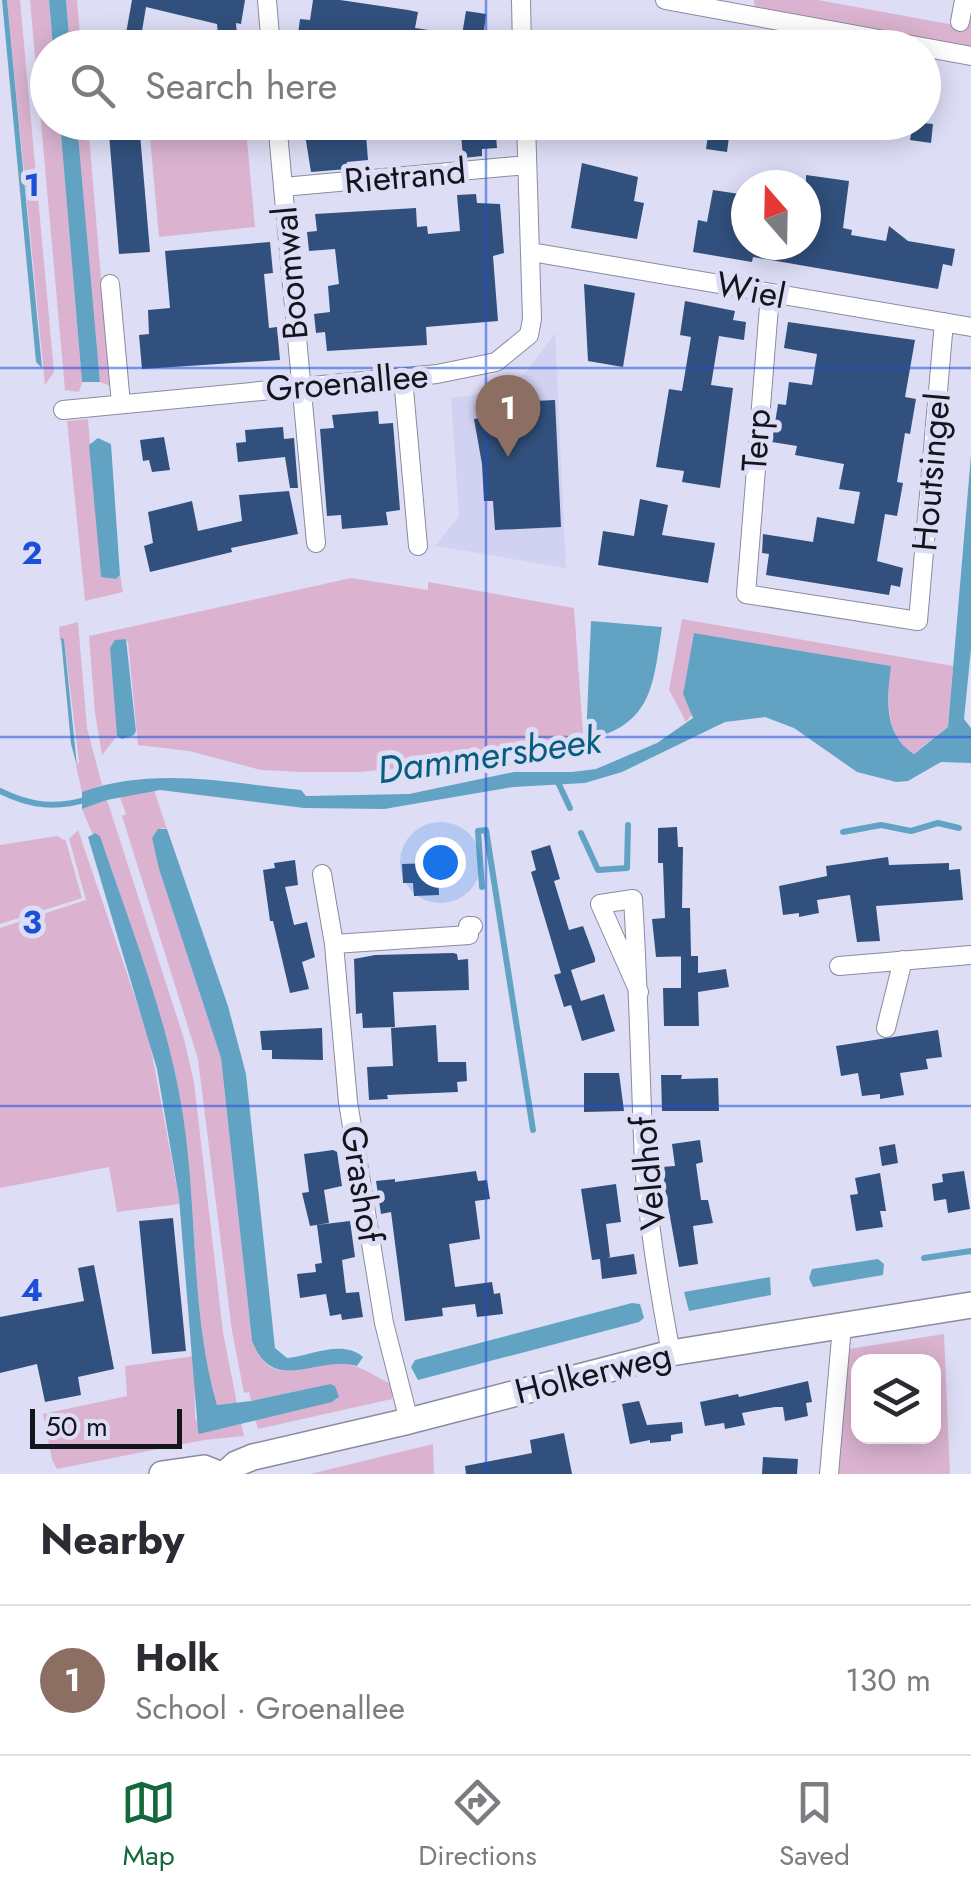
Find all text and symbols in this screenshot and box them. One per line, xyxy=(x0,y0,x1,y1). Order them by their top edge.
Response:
search box xyxy=(30,30,941,140)
icon: search xyxy=(65,58,120,113)
text: Search here xyxy=(145,58,337,113)
street label: Rietrand xyxy=(342,146,468,206)
text: 1 xyxy=(24,162,40,208)
north arrow xyxy=(731,170,821,260)
street label: Boomwal xyxy=(259,204,321,342)
street label: Wiel xyxy=(712,259,790,321)
street label: Groenallee xyxy=(264,350,430,414)
pin: 1 xyxy=(476,374,540,457)
street label: Houtsingel xyxy=(899,391,963,553)
street label: Terp xyxy=(729,407,783,473)
text: 2 xyxy=(22,530,43,576)
water label: Dammersbeek xyxy=(374,711,606,797)
your location xyxy=(415,837,466,888)
text: 3 xyxy=(22,899,42,945)
street label: Veldhof xyxy=(618,1113,678,1232)
street label: Grashof xyxy=(328,1122,396,1247)
text: 4 xyxy=(21,1267,43,1313)
street label: Holkerweg xyxy=(510,1329,676,1417)
map controls xyxy=(851,1354,941,1444)
button: layers xyxy=(851,1354,941,1444)
scale bar xyxy=(30,1404,182,1448)
text: 50 m xyxy=(45,1406,108,1447)
text: Nearby xyxy=(40,1509,184,1570)
text: Holk xyxy=(135,1630,219,1685)
text: 1 xyxy=(64,1657,81,1703)
text: 130 m xyxy=(845,1657,931,1703)
text: School · Groenallee xyxy=(135,1685,405,1731)
tab: Map xyxy=(121,1775,176,1876)
tab: Directions xyxy=(418,1775,537,1876)
tab: Saved xyxy=(779,1775,850,1876)

